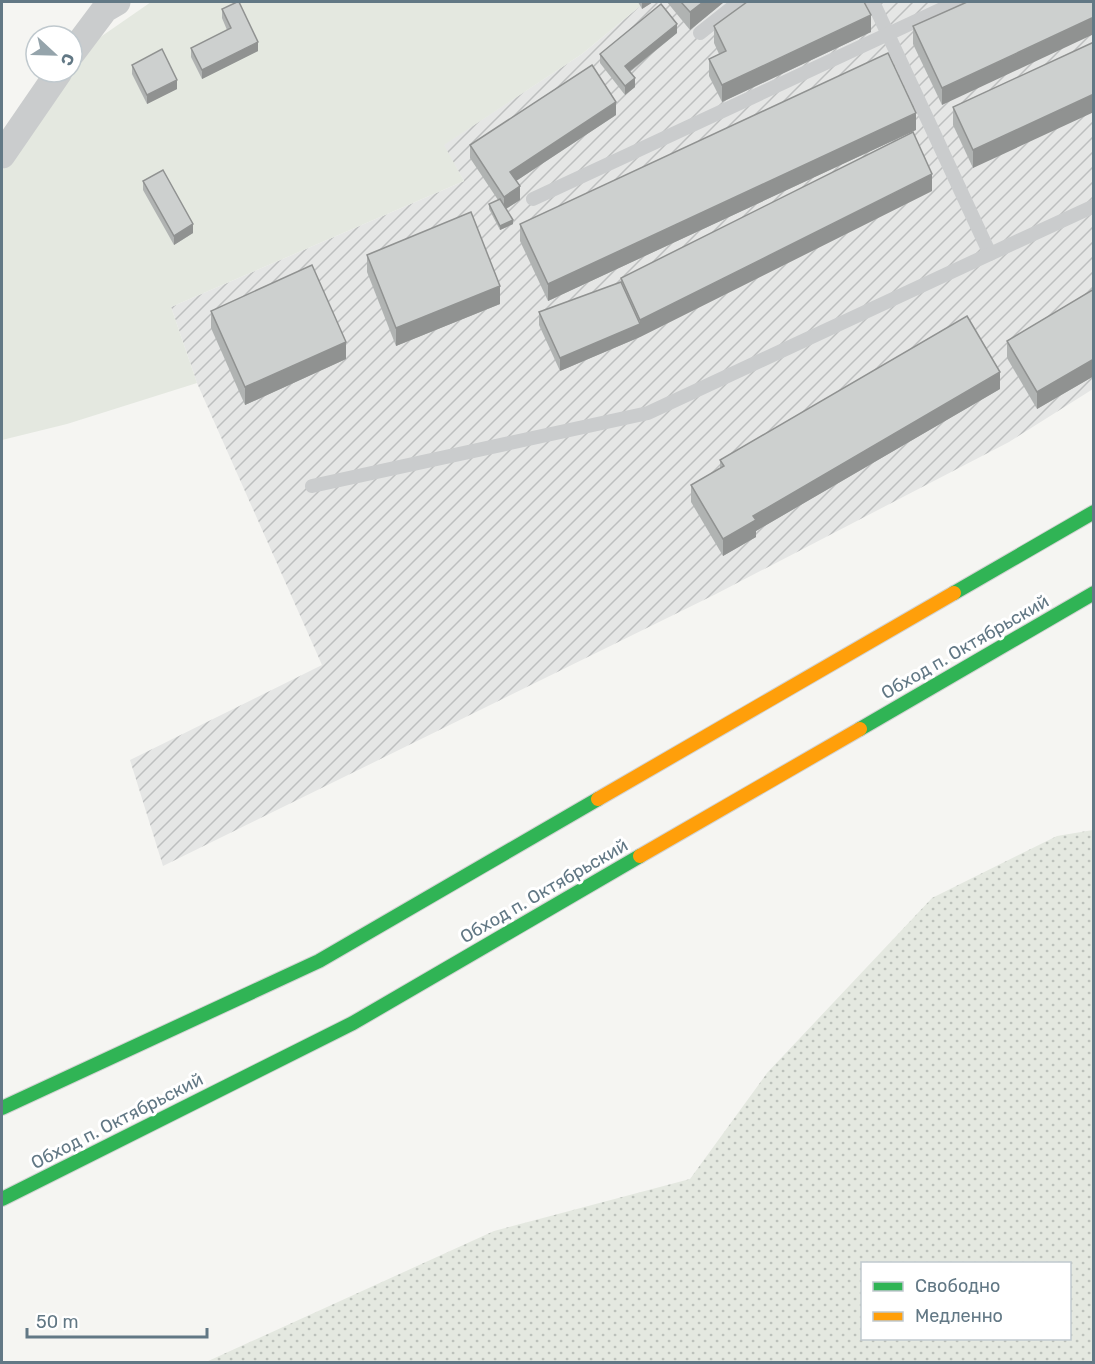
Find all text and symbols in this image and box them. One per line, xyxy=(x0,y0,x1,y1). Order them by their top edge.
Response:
north arrow xyxy=(24,24,84,84)
text: С xyxy=(57,51,78,68)
street label: Обход п. Октябрьский xyxy=(877,590,1053,704)
street label: Обход п. Октябрьский xyxy=(456,834,632,948)
street label: Обход п. Октябрьский xyxy=(27,1068,207,1174)
legend xyxy=(861,1262,1071,1340)
text: Свободно xyxy=(915,1275,1000,1297)
scale bar xyxy=(27,1301,207,1339)
text: Медленно xyxy=(915,1305,1003,1327)
text: 50 m xyxy=(36,1311,79,1333)

